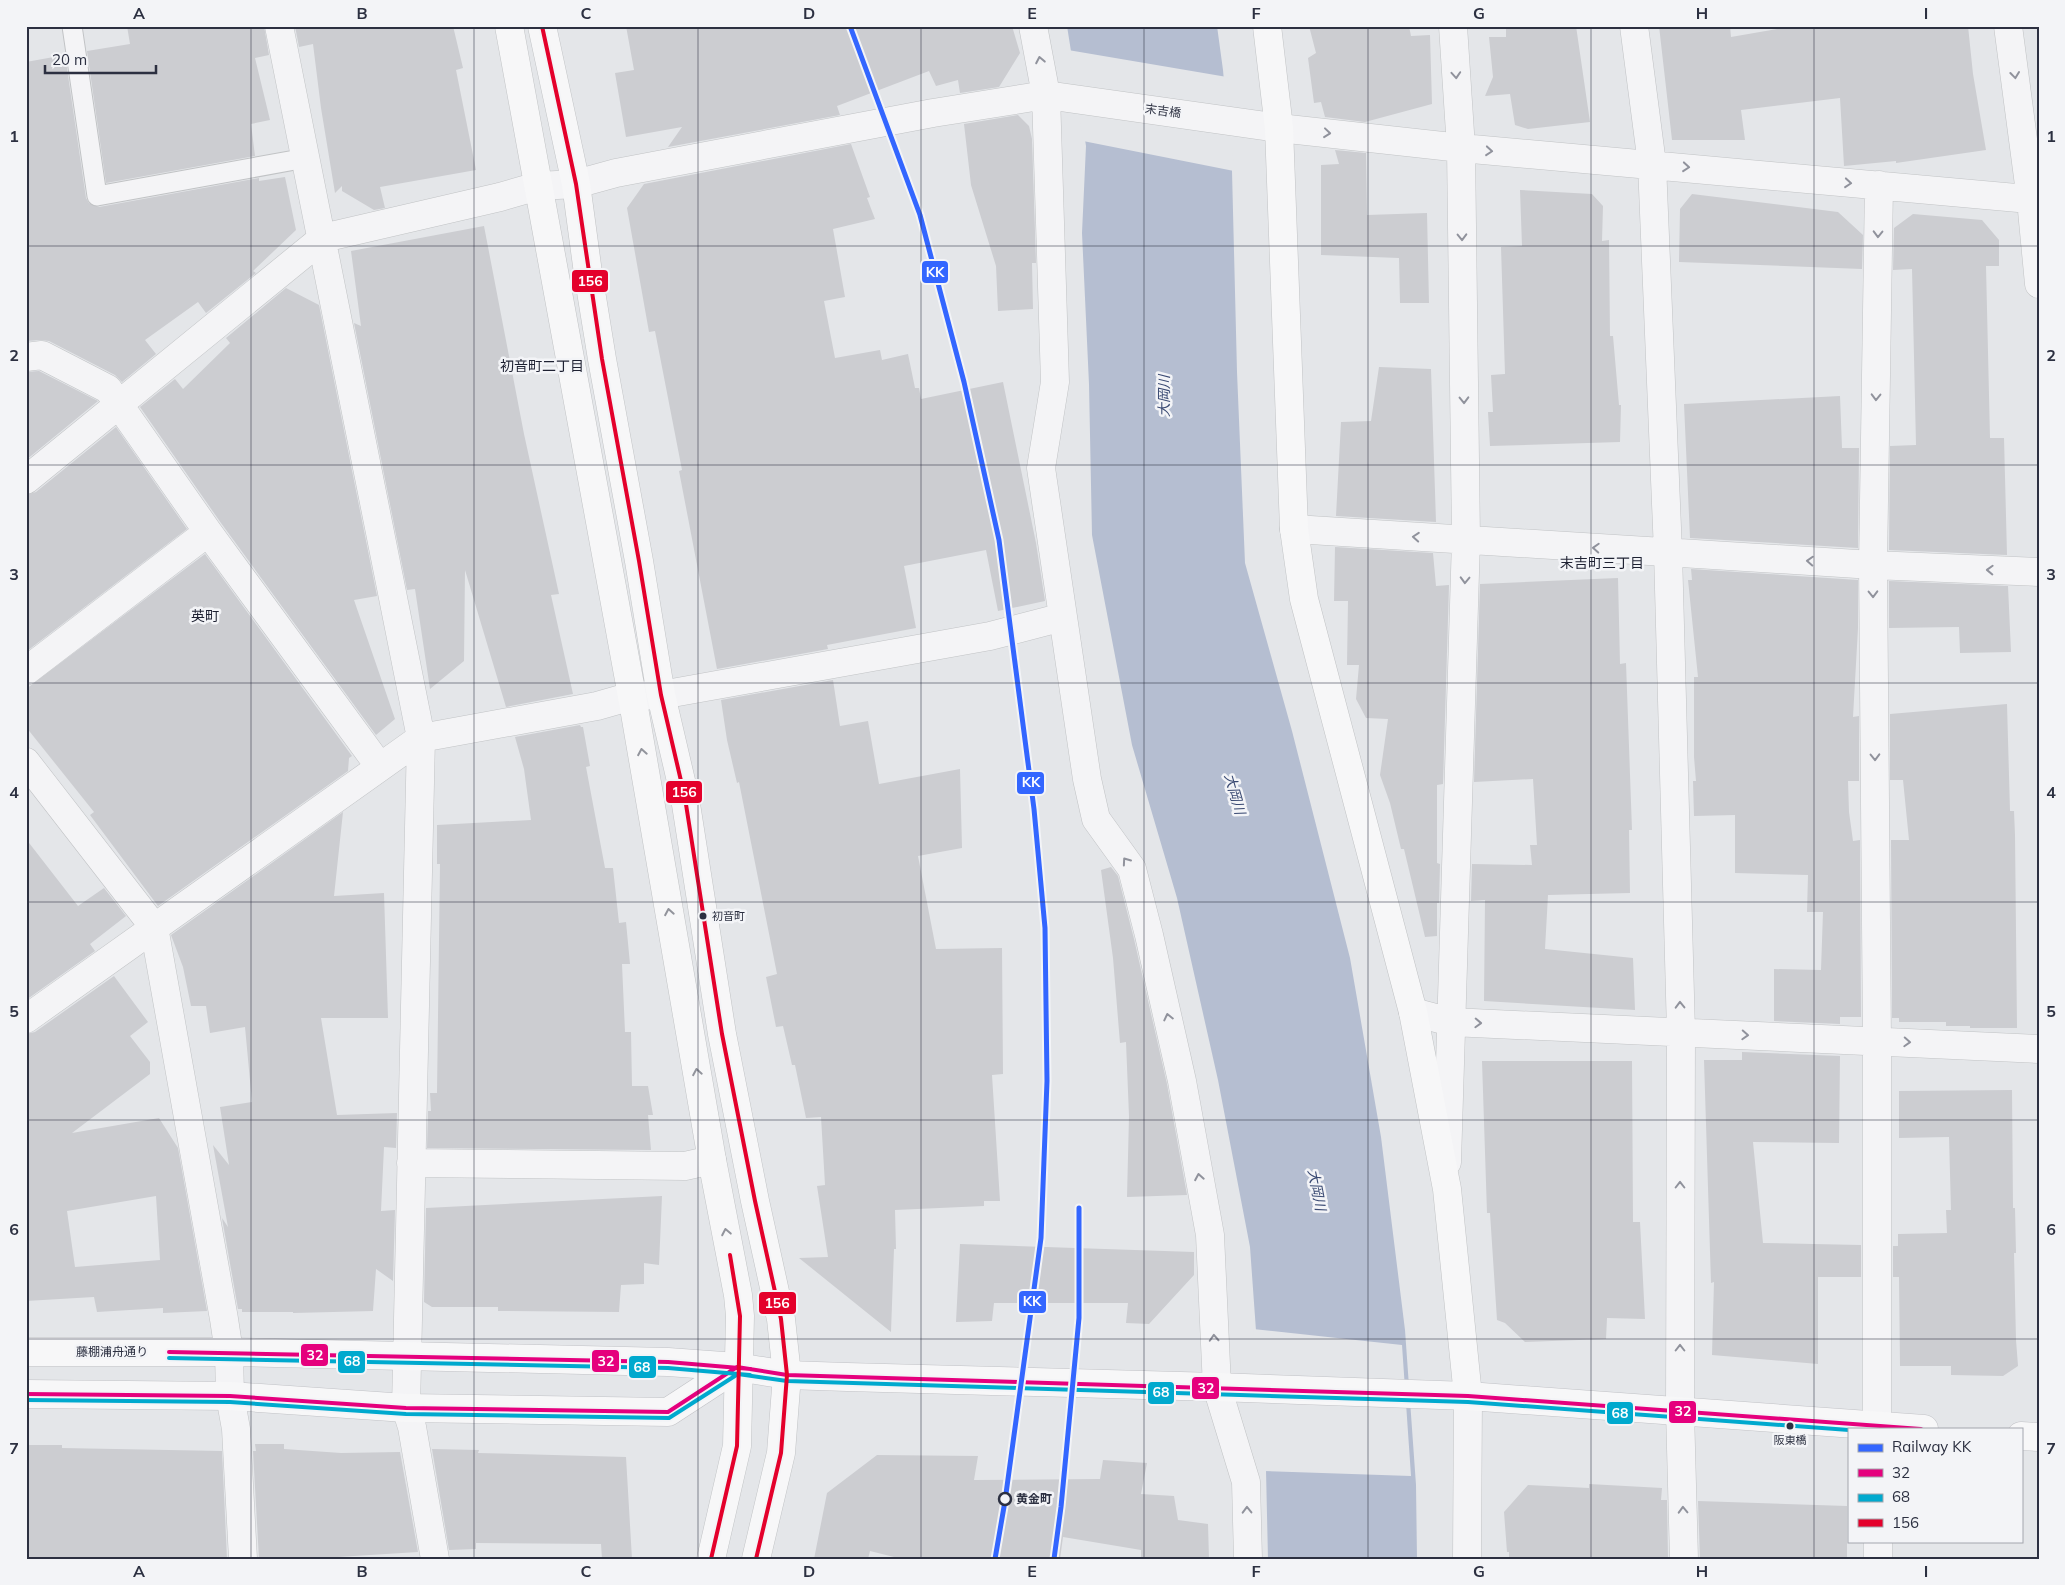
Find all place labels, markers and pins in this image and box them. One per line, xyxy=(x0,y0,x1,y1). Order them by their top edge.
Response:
place label: 初音町 xyxy=(712,909,745,923)
marker: 初音町 xyxy=(698,911,708,921)
marker: 阪東橋 xyxy=(1785,1421,1795,1431)
place label: 阪東橋 xyxy=(1774,1433,1807,1447)
place label: 黄金町 xyxy=(1016,1491,1052,1506)
marker: 黄金町 xyxy=(998,1492,1012,1506)

